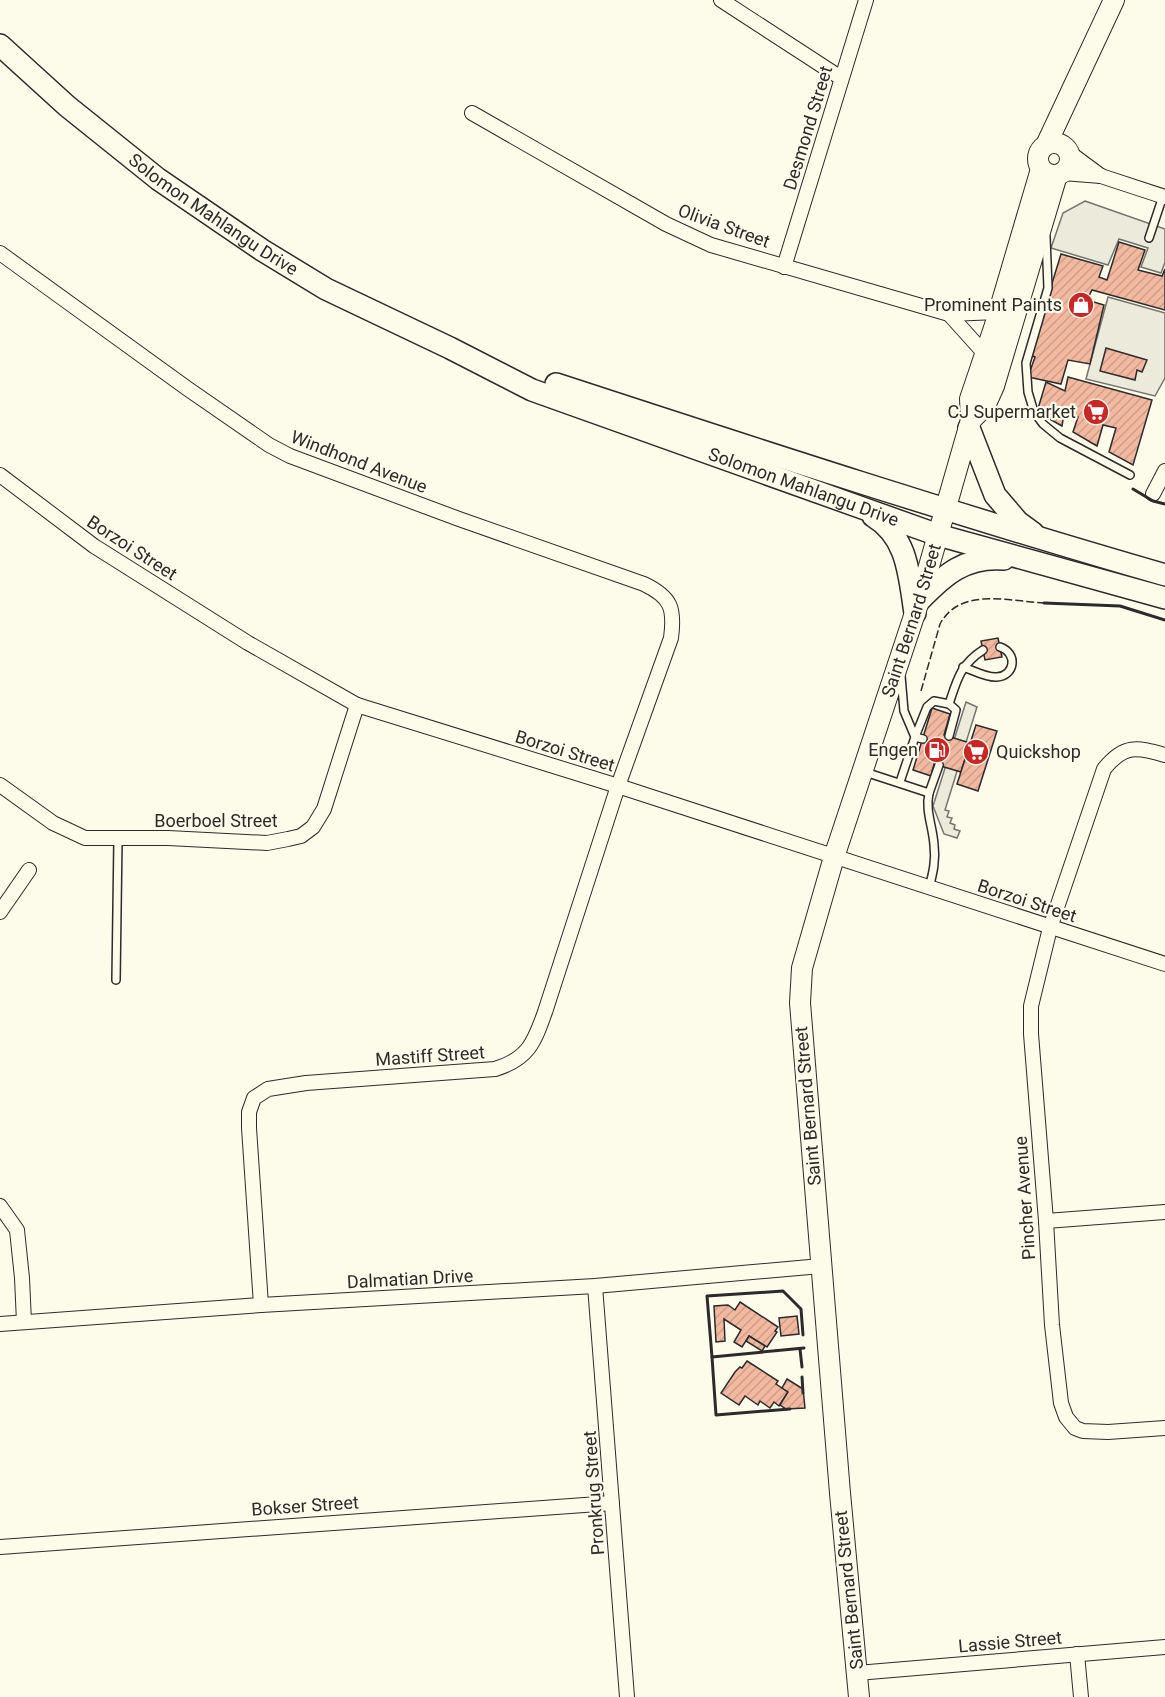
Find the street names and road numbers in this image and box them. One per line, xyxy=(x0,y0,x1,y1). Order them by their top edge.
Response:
street label: Desmond Street xyxy=(779,63,836,192)
street label: Solomon Mahlangu Drive xyxy=(125,149,302,279)
street label: Olivia Street xyxy=(675,199,773,252)
street label: Windhond Avenue xyxy=(288,426,430,497)
street label: Solomon Mahlangu Drive xyxy=(706,443,902,530)
street label: Borzoi Street xyxy=(83,511,181,584)
street label: Saint Bernard Street xyxy=(877,541,945,700)
street label: Borzoi Street xyxy=(513,725,618,776)
street label: Boerboel Street xyxy=(154,810,278,831)
street label: Borzoi Street xyxy=(975,875,1079,926)
street label: Saint Bernard Street xyxy=(790,1025,825,1187)
street label: Mastiff Street xyxy=(375,1041,485,1070)
street label: Pincher Avenue xyxy=(1010,1135,1039,1261)
street label: Dalmatian Drive xyxy=(346,1265,474,1292)
street label: Pronkrug Street xyxy=(579,1430,608,1556)
street label: Bokser Street xyxy=(251,1491,359,1520)
street label: Saint Bernard Street xyxy=(830,1509,867,1671)
street label: Lassie Street xyxy=(957,1627,1063,1656)

